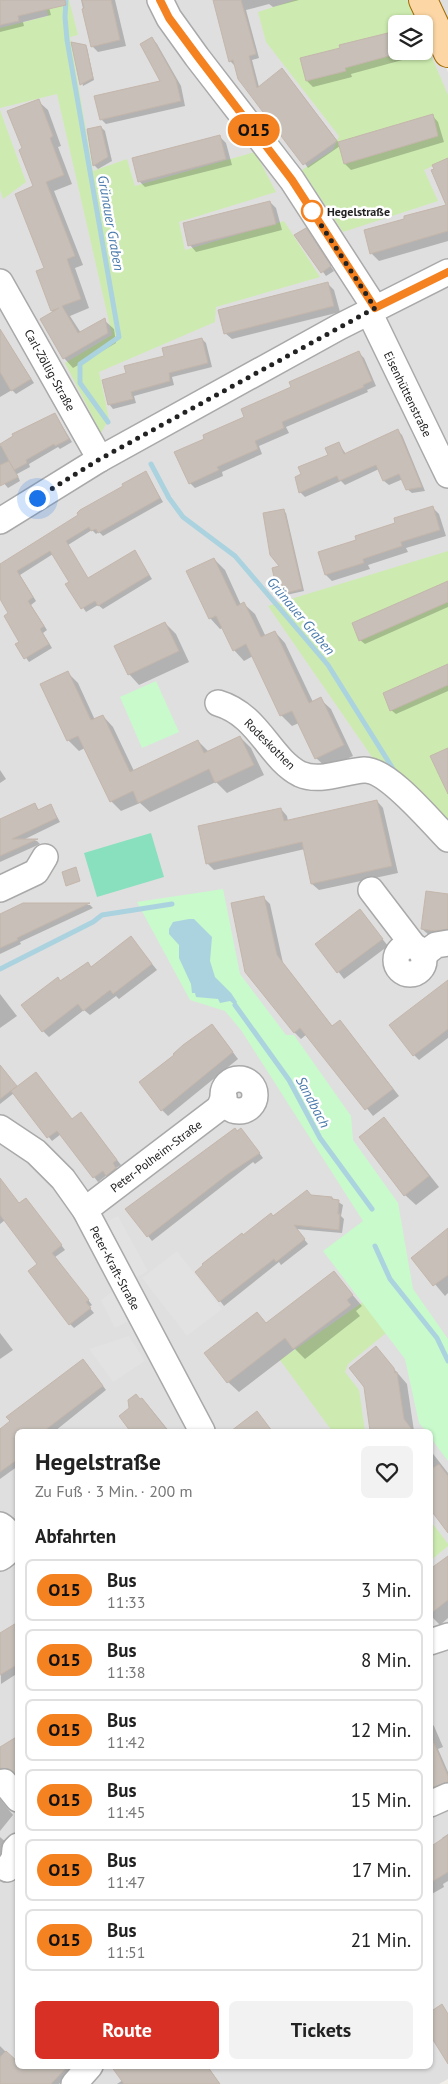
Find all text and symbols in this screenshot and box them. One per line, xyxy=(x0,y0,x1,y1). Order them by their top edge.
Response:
map controls xyxy=(388,15,433,60)
button: layers xyxy=(388,15,433,60)
line badge: O15 xyxy=(225,114,283,146)
text: O15 xyxy=(238,118,270,141)
water label: Grünauer Graben xyxy=(94,174,128,272)
marker: Hegelstraße xyxy=(301,200,323,222)
place label: Hegelstraße xyxy=(327,204,390,219)
street label: Carl-Zöllig-Straße xyxy=(21,326,79,414)
street label: Eisenhüttenstraße xyxy=(381,349,435,439)
your location xyxy=(25,486,50,511)
water label: Grünauer Graben xyxy=(263,573,339,659)
street label: Rodeskothen xyxy=(241,715,299,773)
water label: Sandbach xyxy=(292,1073,334,1131)
street label: Peter-Polheim-Straße xyxy=(107,1117,205,1195)
street label: Peter-Kraft-Straße xyxy=(87,1223,143,1313)
text: Hegelstraße xyxy=(35,1446,161,1477)
button: heart xyxy=(361,1446,413,1498)
text: Zu Fuß · 3 Min. · 200 m xyxy=(35,1481,193,1501)
text: Abfahrten xyxy=(35,1524,116,1548)
text: Bus xyxy=(107,1568,136,1592)
text: O15 xyxy=(48,1578,81,1601)
text: 3 Min. xyxy=(361,1578,411,1602)
text: 11:33 xyxy=(107,1592,145,1612)
text: Bus xyxy=(107,1638,136,1662)
text: O15 xyxy=(48,1648,81,1671)
text: 8 Min. xyxy=(361,1648,411,1672)
text: 11:38 xyxy=(107,1662,145,1682)
text: Bus xyxy=(107,1708,136,1732)
text: O15 xyxy=(48,1718,81,1741)
text: 12 Min. xyxy=(351,1718,411,1742)
text: 11:42 xyxy=(107,1732,145,1752)
text: Bus xyxy=(107,1778,136,1802)
text: O15 xyxy=(48,1788,81,1811)
text: 15 Min. xyxy=(351,1788,411,1812)
text: 11:45 xyxy=(107,1802,145,1822)
text: Bus xyxy=(107,1848,136,1872)
text: O15 xyxy=(48,1858,81,1881)
text: 17 Min. xyxy=(352,1858,411,1882)
text: 11:47 xyxy=(107,1872,145,1892)
text: Bus xyxy=(107,1918,136,1942)
text: O15 xyxy=(48,1928,81,1951)
text: 21 Min. xyxy=(351,1928,411,1952)
text: 11:51 xyxy=(107,1942,145,1962)
button: Route xyxy=(35,2001,219,2059)
button: Tickets xyxy=(229,2001,413,2059)

